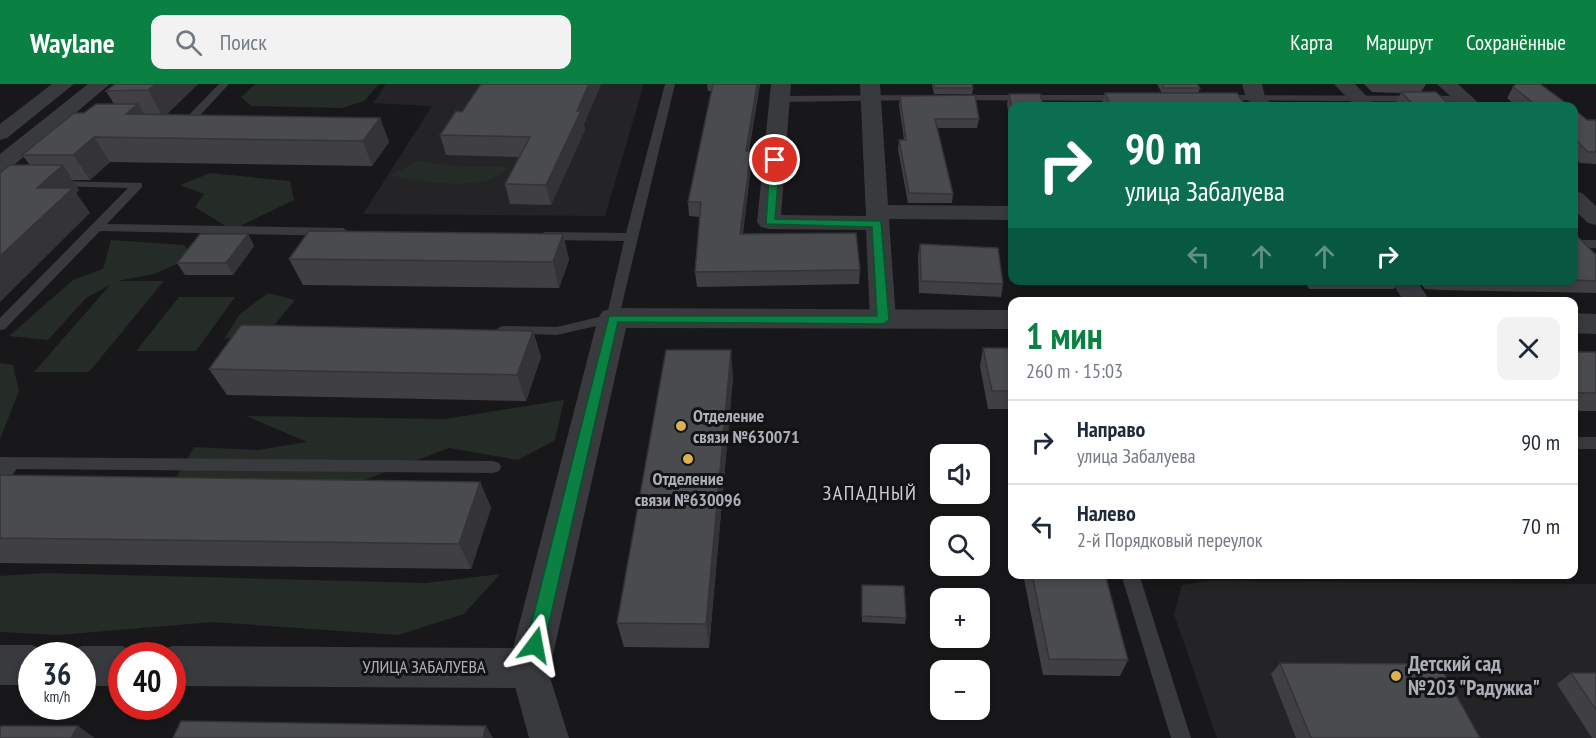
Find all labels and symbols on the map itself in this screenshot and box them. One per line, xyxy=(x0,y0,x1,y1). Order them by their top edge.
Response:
pin xyxy=(749,134,800,185)
place label: Отделение связи №630071 xyxy=(693,404,800,448)
marker: Отделение связи №630071 xyxy=(674,419,688,433)
marker: Отделение связи №630096 xyxy=(681,452,695,466)
place label: Отделение связи №630096 xyxy=(635,467,741,511)
district label: ЗАПАДНЫЙ xyxy=(823,480,917,506)
position arrow xyxy=(503,613,567,677)
speed limit sign: 40 xyxy=(108,642,186,720)
place label: Детский сад №203 "Радужка" xyxy=(1408,650,1540,701)
street label: УЛИЦА ЗАБАЛУЕВА xyxy=(363,655,486,678)
marker: Детский сад №203 "Радужка" xyxy=(1389,669,1403,683)

